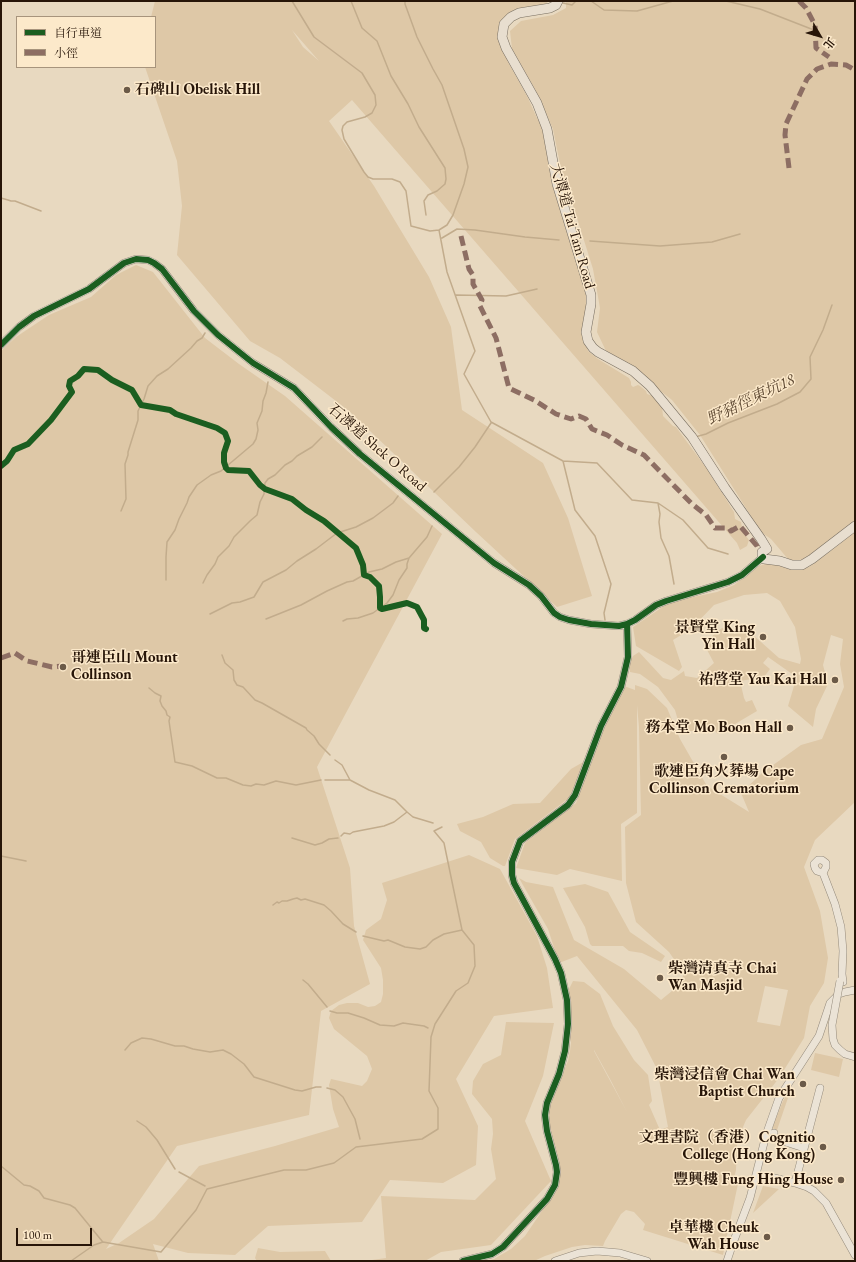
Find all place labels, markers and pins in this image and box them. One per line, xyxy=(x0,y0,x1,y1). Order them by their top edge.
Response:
place label: 石碑山 Obelisk Hill xyxy=(135,81,260,99)
marker: 石碑山 Obelisk Hill xyxy=(122,85,132,95)
place label: 景賢堂 King Yin Hall xyxy=(675,619,755,654)
marker: 景賢堂 King Yin Hall xyxy=(758,632,768,642)
place label: 哥連臣山 Mount Collinson xyxy=(71,649,178,684)
marker: 哥連臣山 Mount Collinson xyxy=(58,662,68,672)
place label: 祐啓堂 Yau Kai Hall xyxy=(698,671,827,689)
marker: 祐啓堂 Yau Kai Hall xyxy=(830,675,840,685)
place label: 務本堂 Mo Boon Hall xyxy=(645,719,782,737)
marker: 務本堂 Mo Boon Hall xyxy=(785,723,795,733)
marker: 歌連臣角火葬場 Cape Collinson Crematorium xyxy=(719,752,729,762)
place label: 歌連臣角火葬場 Cape Collinson Crematorium xyxy=(649,763,799,798)
place label: 柴灣清真寺 Chai Wan Masjid xyxy=(668,960,777,995)
marker: 柴灣清真寺 Chai Wan Masjid xyxy=(655,973,665,983)
place label: 柴灣浸信會 Chai Wan Baptist Church xyxy=(654,1066,795,1101)
marker: 柴灣浸信會 Chai Wan Baptist Church xyxy=(798,1079,808,1089)
place label: 文理書院（香港）Cognitio College (Hong Kong) xyxy=(639,1129,815,1164)
marker: 文理書院（香港）Cognitio College (Hong Kong) xyxy=(818,1142,828,1152)
place label: 豐興樓 Fung Hing House xyxy=(673,1171,833,1189)
marker: 豐興樓 Fung Hing House xyxy=(836,1175,846,1185)
place label: 卓華樓 Cheuk Wah House xyxy=(669,1219,759,1254)
marker: 卓華樓 Cheuk Wah House xyxy=(762,1232,772,1242)

